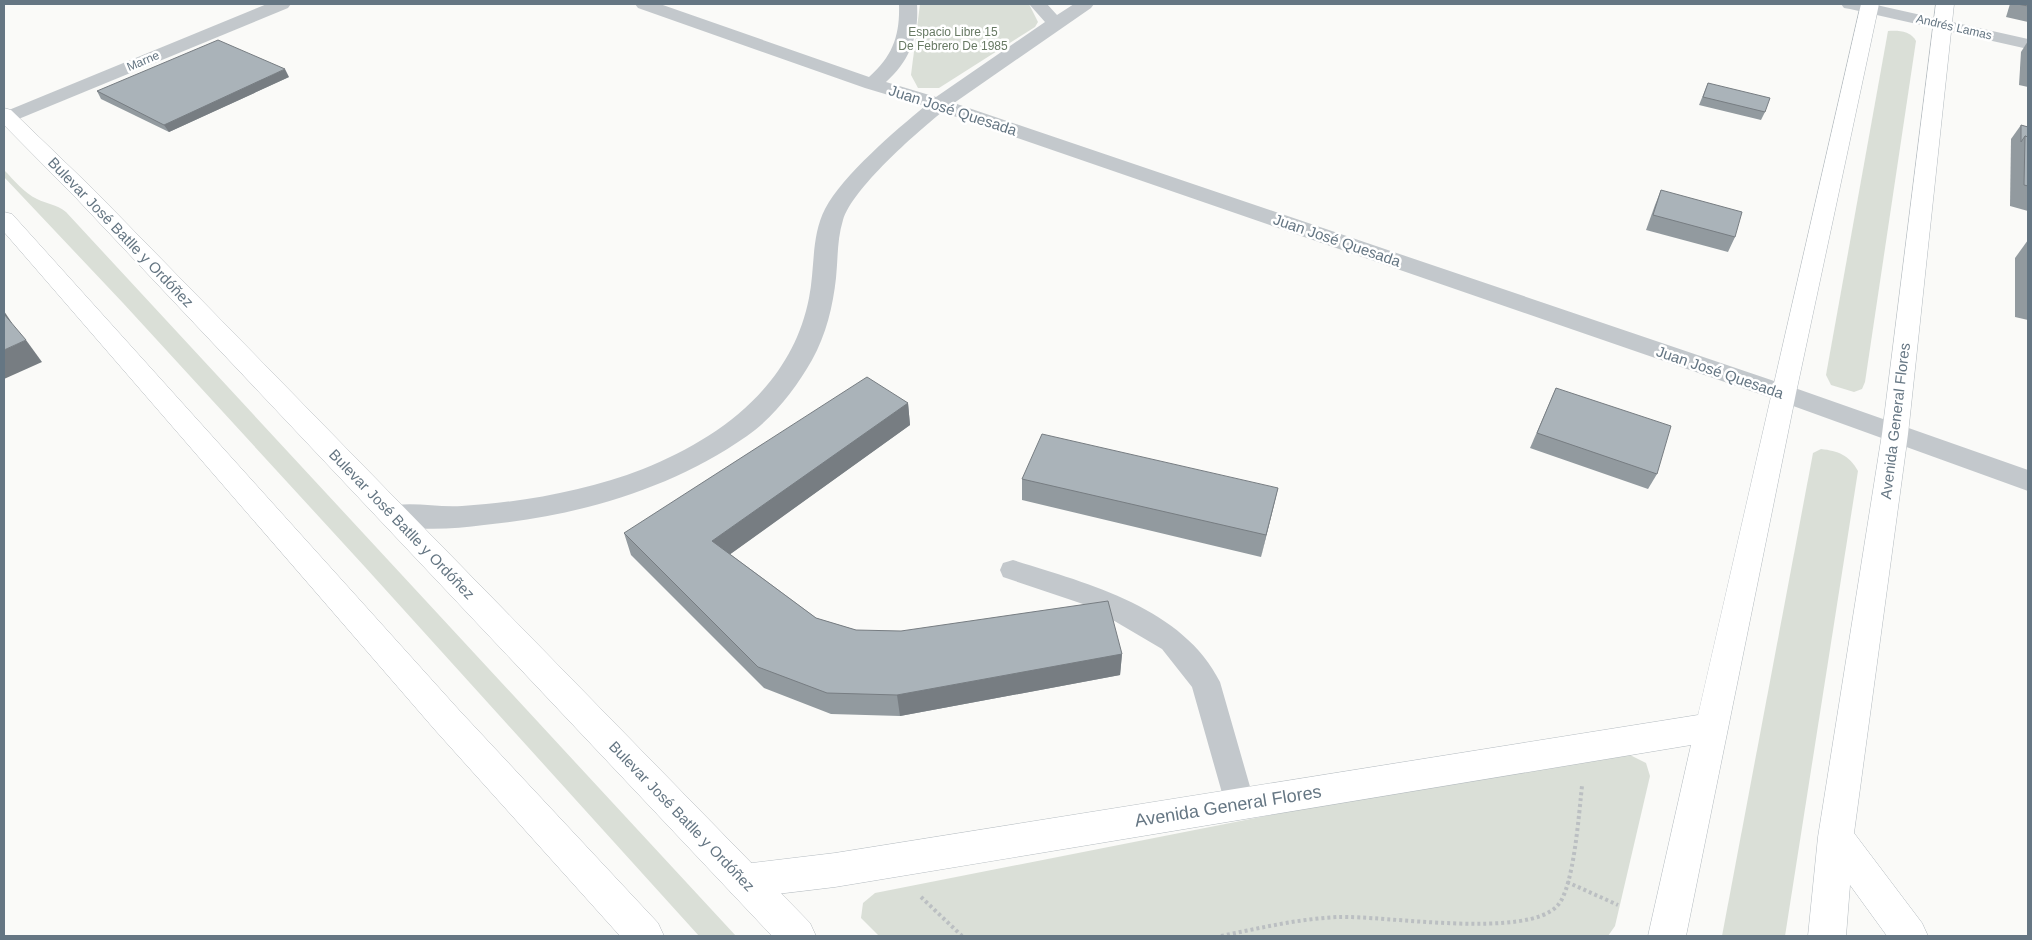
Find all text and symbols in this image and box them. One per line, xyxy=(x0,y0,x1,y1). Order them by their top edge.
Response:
street label: Andrés Lamas xyxy=(1915,11,1993,43)
park label: Espacio Libre 15 De Febrero De 1985 xyxy=(898,25,1008,53)
street label: Marne xyxy=(125,48,162,74)
street label: Juan José Quesada xyxy=(887,81,1020,139)
street label: Bulevar José Batlle y Ordóñez xyxy=(45,154,197,310)
street label: Juan José Quesada xyxy=(1271,210,1403,270)
street label: Juan José Quesada xyxy=(1654,342,1786,402)
street label: Avenida General Flores xyxy=(1877,342,1913,500)
street label: Bulevar José Batlle y Ordóñez xyxy=(326,446,478,602)
street label: Bulevar José Batlle y Ordóñez xyxy=(606,738,758,894)
street label: Avenida General Flores xyxy=(1133,781,1323,831)

